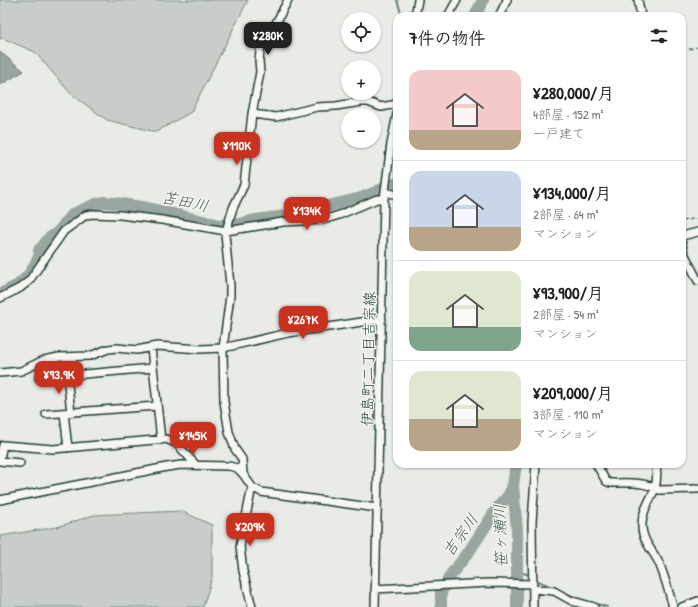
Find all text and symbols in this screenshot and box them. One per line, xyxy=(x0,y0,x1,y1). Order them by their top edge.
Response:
map controls xyxy=(341,12,381,148)
button: locate xyxy=(341,12,381,52)
pin: ¥280K xyxy=(240,22,296,56)
icon: filters xyxy=(648,25,670,47)
text: ¥280K xyxy=(253,26,283,44)
text: 7件の物件 xyxy=(409,26,485,49)
button: + xyxy=(341,60,381,100)
text: ¥280,000/月 xyxy=(533,81,614,104)
icon: home xyxy=(441,86,489,134)
text: 4部屋 · 152 m² xyxy=(533,105,604,123)
button: − xyxy=(341,108,381,148)
text: 一戸建て xyxy=(533,124,585,142)
pin: ¥110K xyxy=(209,132,265,166)
text: ¥110K xyxy=(223,136,251,154)
text: ¥134,000/月 xyxy=(533,181,612,204)
water label: 苫田川 xyxy=(159,185,211,217)
icon: home xyxy=(441,187,489,235)
pin: ¥134K xyxy=(279,197,335,231)
text: ¥134K xyxy=(293,201,321,219)
text: 2部屋 · 64 m² xyxy=(533,205,599,223)
text: マンション xyxy=(533,224,597,242)
text: ¥93,900/月 xyxy=(533,281,604,304)
icon: home xyxy=(441,287,489,335)
street label: 伊島町二丁目吉宗線 xyxy=(356,291,380,427)
text: 2部屋 · 54 m² xyxy=(533,305,599,323)
pin: ¥267K xyxy=(275,306,331,340)
text: ¥267K xyxy=(288,310,318,328)
text: マンション xyxy=(533,324,597,342)
pin: ¥93.9K xyxy=(26,361,92,395)
text: ¥93.9K xyxy=(44,365,74,383)
text: ¥209,000/月 xyxy=(533,381,613,404)
icon: home xyxy=(441,387,489,435)
text: 3部屋 · 110 m² xyxy=(533,405,604,423)
pin: ¥145K xyxy=(165,422,221,456)
text: マンション xyxy=(533,424,597,442)
text: ¥145K xyxy=(179,426,207,444)
water label: 笹ヶ瀬川 xyxy=(488,504,512,568)
water label: 吉宗川 xyxy=(437,509,483,561)
pin: ¥209K xyxy=(222,513,278,547)
text: ¥209K xyxy=(235,517,265,535)

